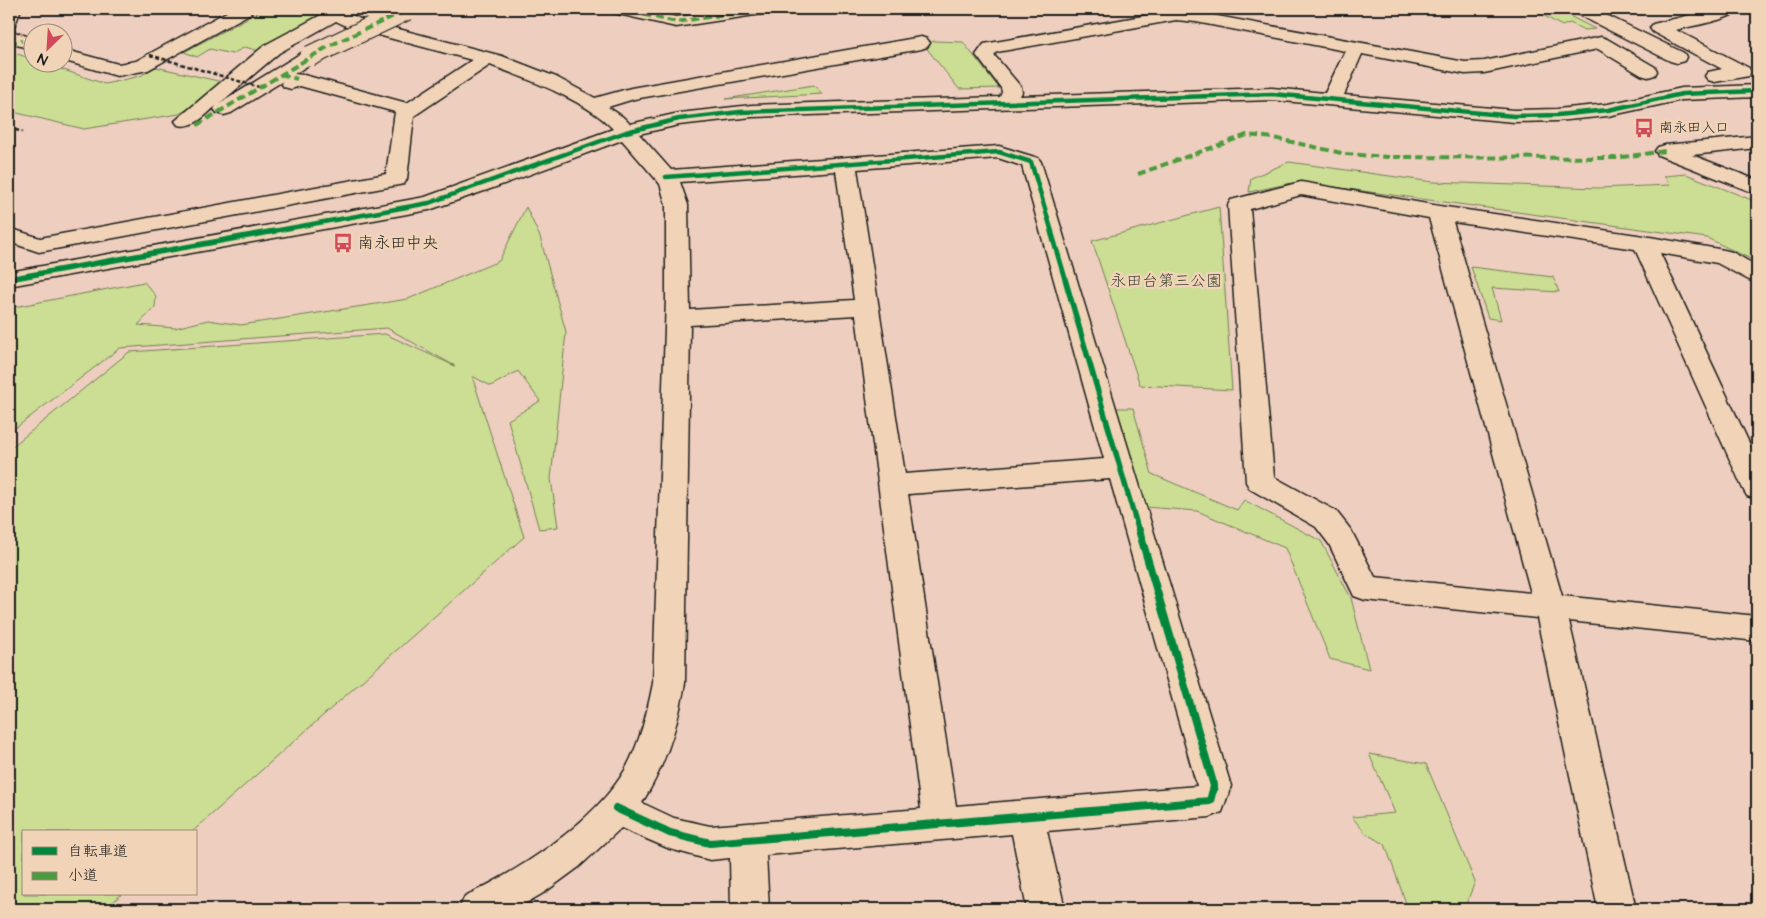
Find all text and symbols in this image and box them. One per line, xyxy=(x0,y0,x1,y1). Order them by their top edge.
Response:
north arrow xyxy=(22,22,72,72)
text: N xyxy=(35,48,51,70)
bus stop icon: 南永田入口 xyxy=(1633,117,1655,139)
place label: 南永田入口 xyxy=(1659,118,1729,138)
bus stop icon: 南永田中央 xyxy=(332,232,354,254)
place label: 南永田中央 xyxy=(358,232,438,254)
park label: 永田台第三公園 xyxy=(1110,270,1222,292)
legend xyxy=(22,830,198,896)
text: 自転車道 xyxy=(68,841,128,862)
text: 小道 xyxy=(68,865,98,886)

